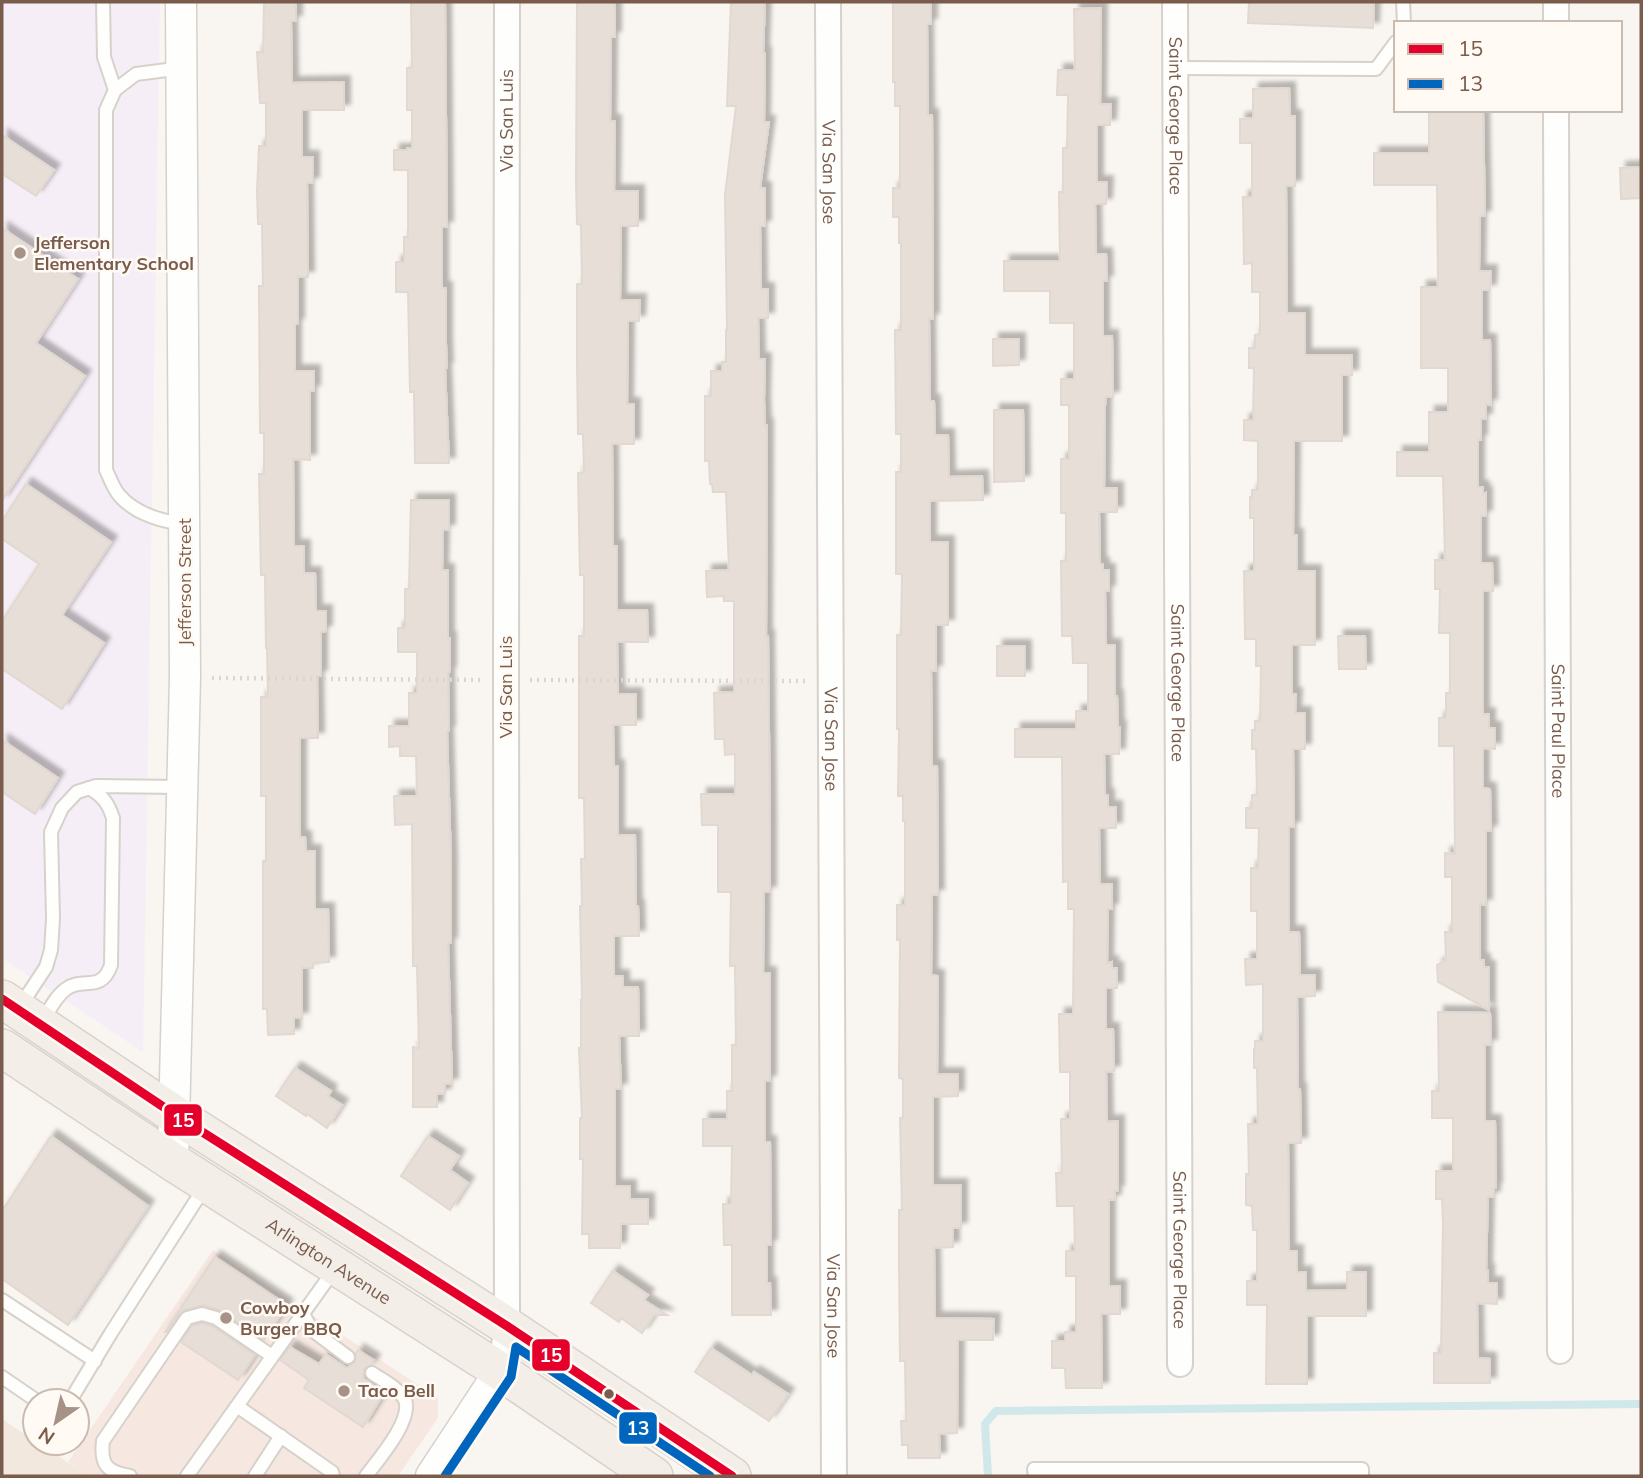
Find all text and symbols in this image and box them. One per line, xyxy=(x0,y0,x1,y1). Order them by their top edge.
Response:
legend xyxy=(1394,21,1622,112)
text: 15 xyxy=(1458,35,1483,61)
street label: Saint George Place xyxy=(1164,37,1188,195)
street label: Via San Luis xyxy=(495,69,518,172)
text: 13 xyxy=(1458,70,1483,96)
street label: Via San Jose xyxy=(817,120,841,224)
place label: Jefferson Elementary School xyxy=(34,231,194,275)
marker: Jefferson Elementary School xyxy=(12,245,28,261)
street label: Jefferson Street xyxy=(173,518,196,646)
street label: Saint George Place xyxy=(1166,604,1190,762)
street label: Via San Luis xyxy=(494,636,517,738)
street label: Saint Paul Place xyxy=(1547,664,1570,798)
street label: Via San Jose xyxy=(820,687,843,791)
line badge: 15 xyxy=(163,1103,203,1137)
text: 15 xyxy=(172,1108,194,1132)
street label: Saint George Place xyxy=(1168,1171,1192,1329)
street label: Arlington Avenue xyxy=(262,1212,396,1309)
street label: Via San Jose xyxy=(822,1254,846,1358)
place label: Cowboy Burger BBQ xyxy=(240,1296,342,1340)
marker: Cowboy Burger BBQ xyxy=(218,1310,234,1326)
line badge: 15 xyxy=(531,1338,571,1372)
text: 15 xyxy=(540,1343,562,1367)
place label: Taco Bell xyxy=(358,1379,435,1402)
marker: Taco Bell xyxy=(336,1383,352,1399)
north arrow xyxy=(21,1387,91,1457)
unlabelled marker xyxy=(602,1387,616,1401)
line badge: 13 xyxy=(618,1411,658,1445)
text: 13 xyxy=(627,1416,649,1440)
text: N xyxy=(34,1422,59,1450)

